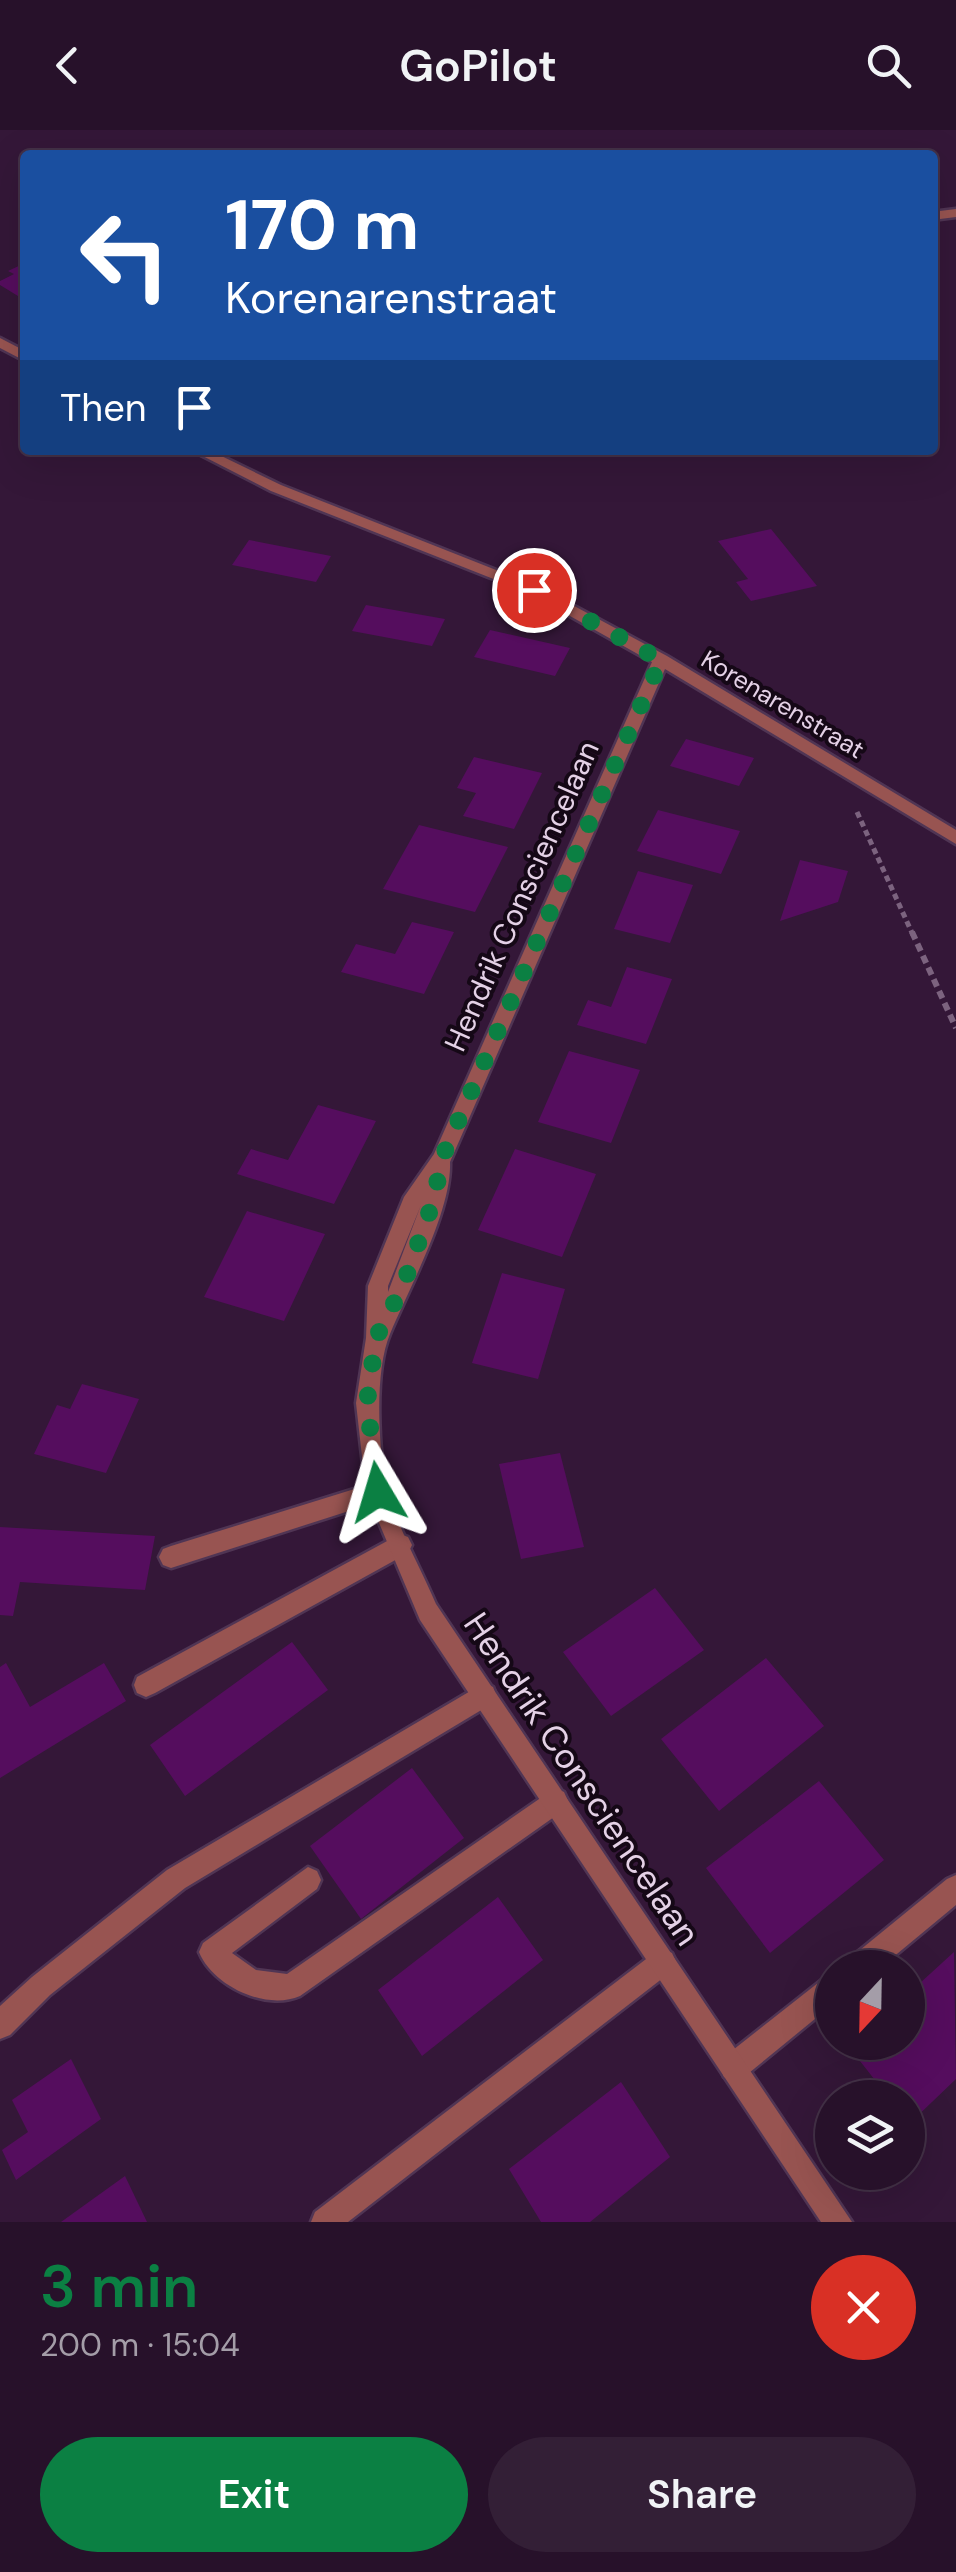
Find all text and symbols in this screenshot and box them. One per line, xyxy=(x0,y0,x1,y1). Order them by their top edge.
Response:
text: GoPilot xyxy=(399,36,557,95)
icon: back xyxy=(40,38,95,93)
icon: search xyxy=(861,38,916,93)
text: 170 m xyxy=(225,180,419,271)
icon: left xyxy=(60,190,190,320)
text: Korenarenstraat xyxy=(225,268,557,327)
icon: arrive xyxy=(167,380,222,435)
text: Then xyxy=(60,383,147,433)
pin xyxy=(492,548,577,633)
icon: arrive xyxy=(507,563,562,618)
street label: Korenarenstraat xyxy=(695,643,870,766)
street label: Hendrik Consciencelaan xyxy=(435,734,608,1057)
position arrow xyxy=(326,1440,430,1544)
street label: Hendrik Consciencelaan xyxy=(453,1604,711,1954)
north arrow xyxy=(815,1950,925,2060)
map controls xyxy=(815,1950,925,2190)
button: layers xyxy=(815,2080,925,2190)
text: 3 min xyxy=(40,2247,198,2326)
button: close xyxy=(811,2255,916,2360)
text: 200 m · 15:04 xyxy=(40,2324,240,2366)
button: Exit xyxy=(40,2437,468,2552)
button: Share xyxy=(488,2437,916,2552)

